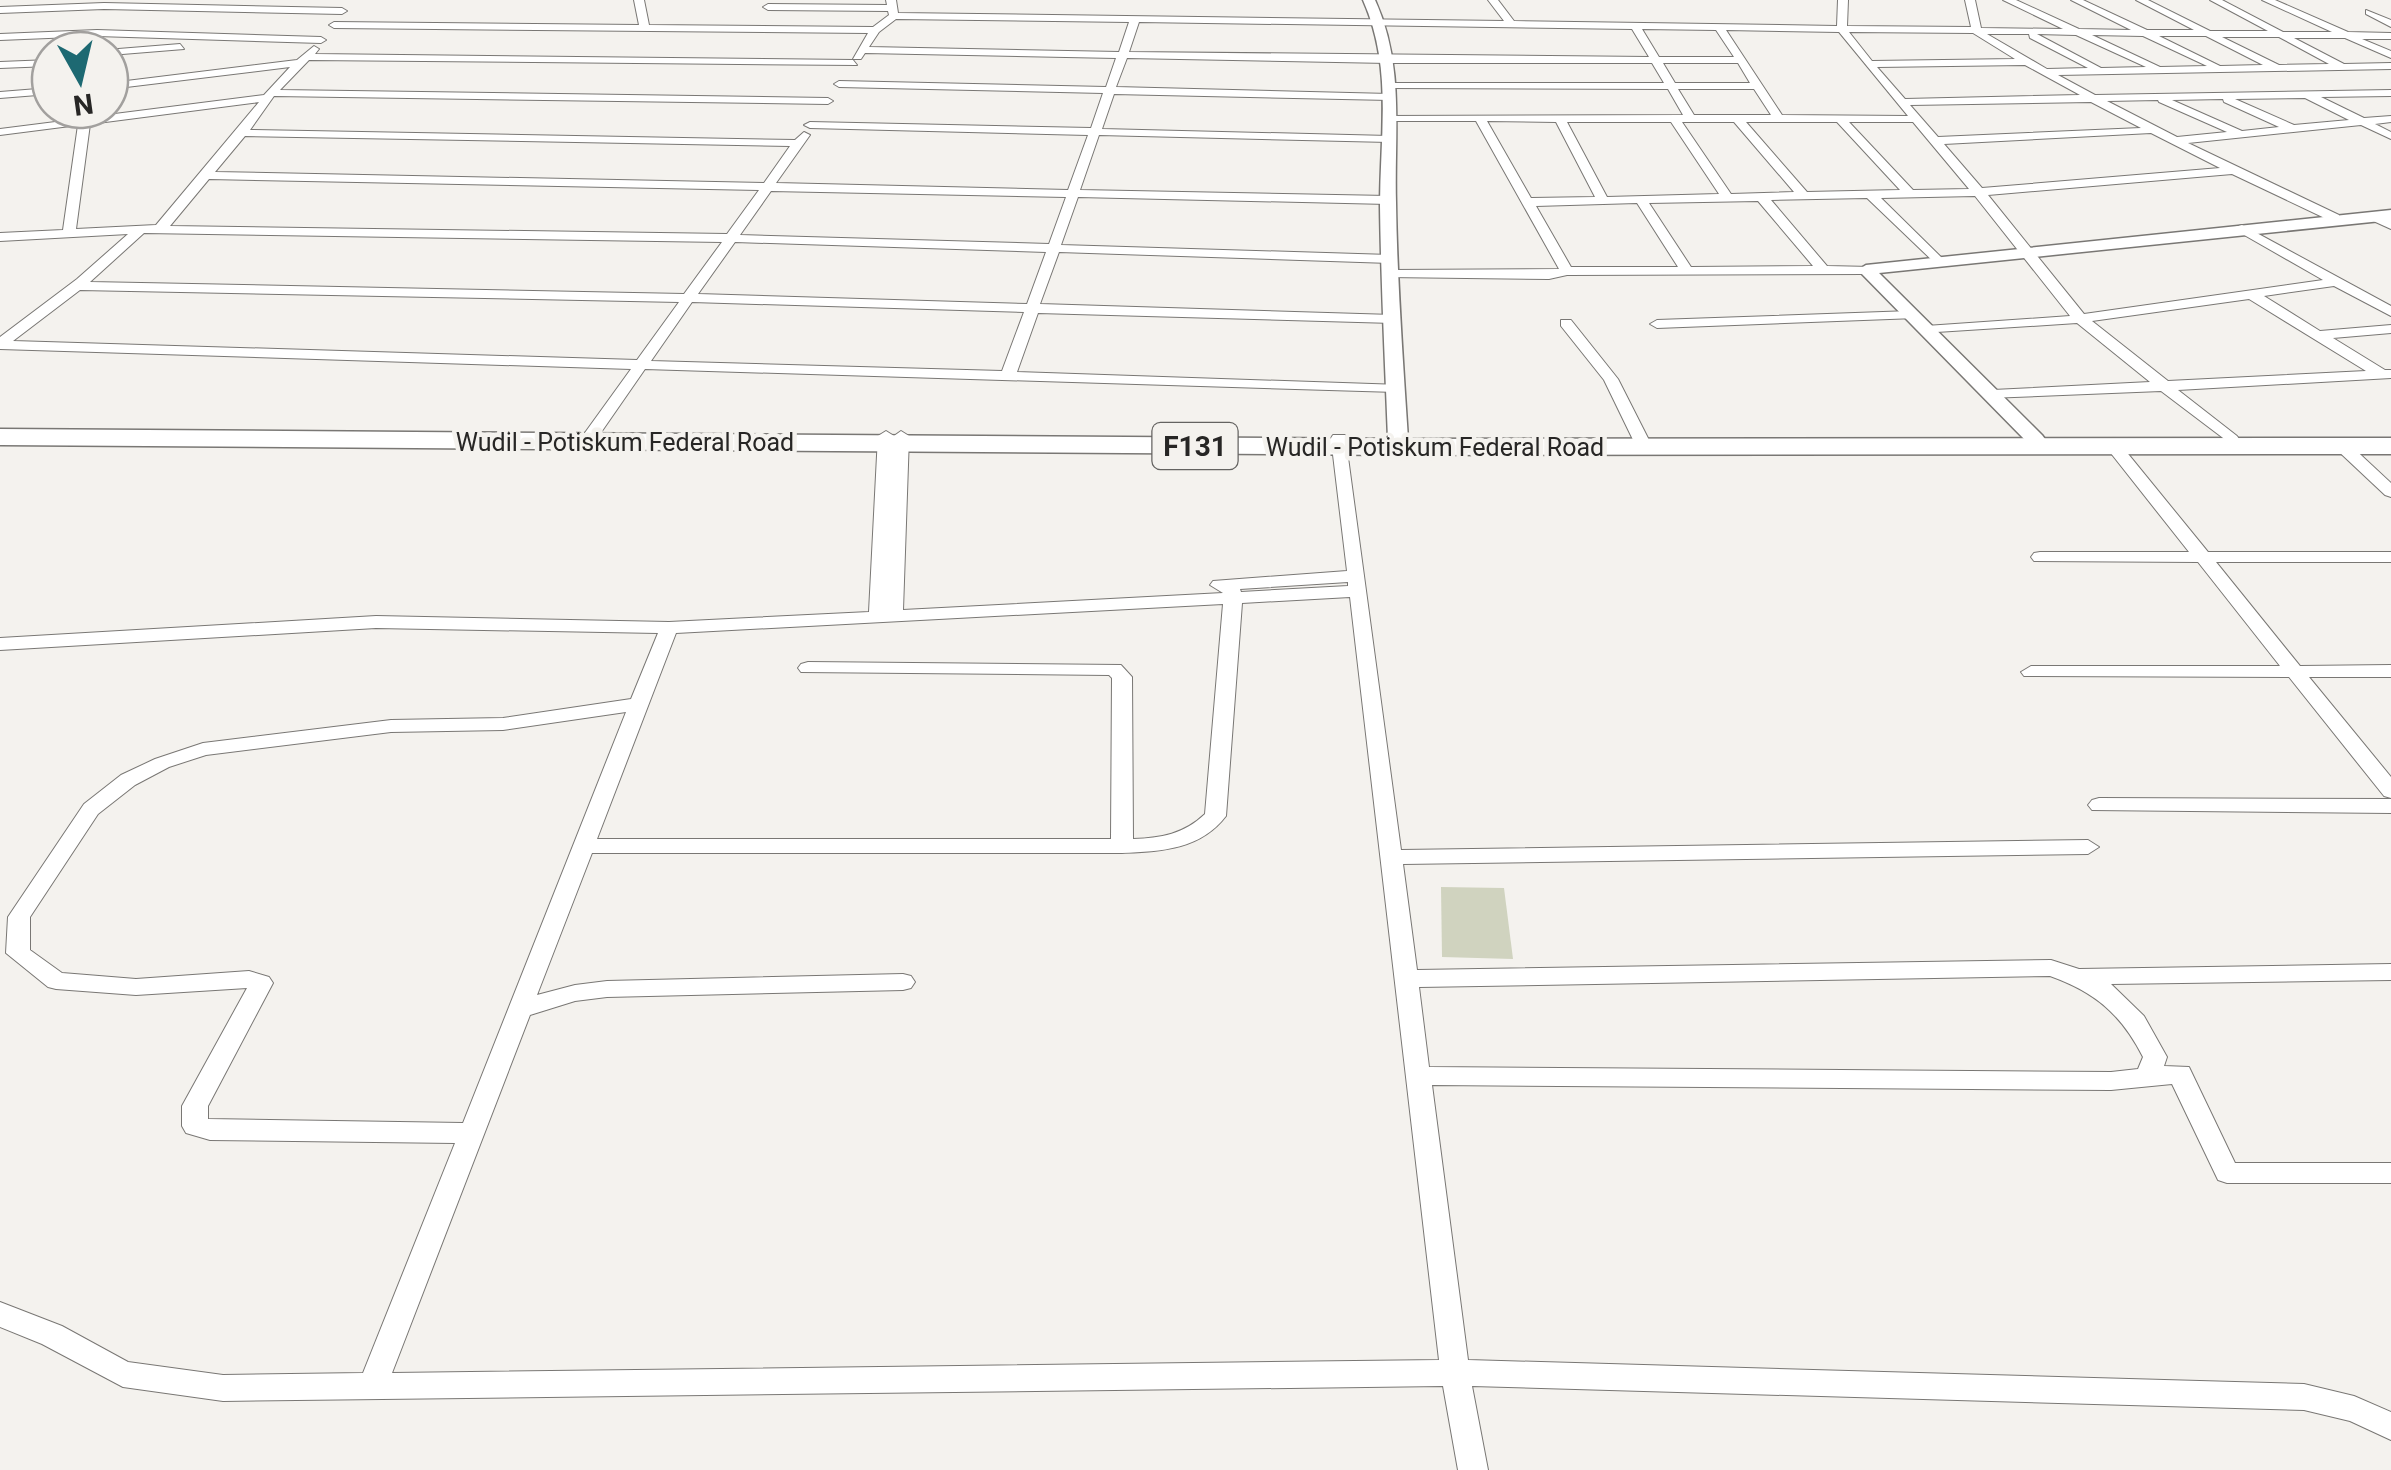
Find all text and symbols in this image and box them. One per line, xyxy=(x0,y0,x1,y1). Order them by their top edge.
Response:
north arrow xyxy=(30,30,130,130)
text: N xyxy=(71,87,95,122)
road number: F131 xyxy=(1152,423,1238,469)
street label: Wudil - Potiskum Federal Road xyxy=(456,428,794,457)
street label: Wudil - Potiskum Federal Road xyxy=(1266,433,1604,462)

